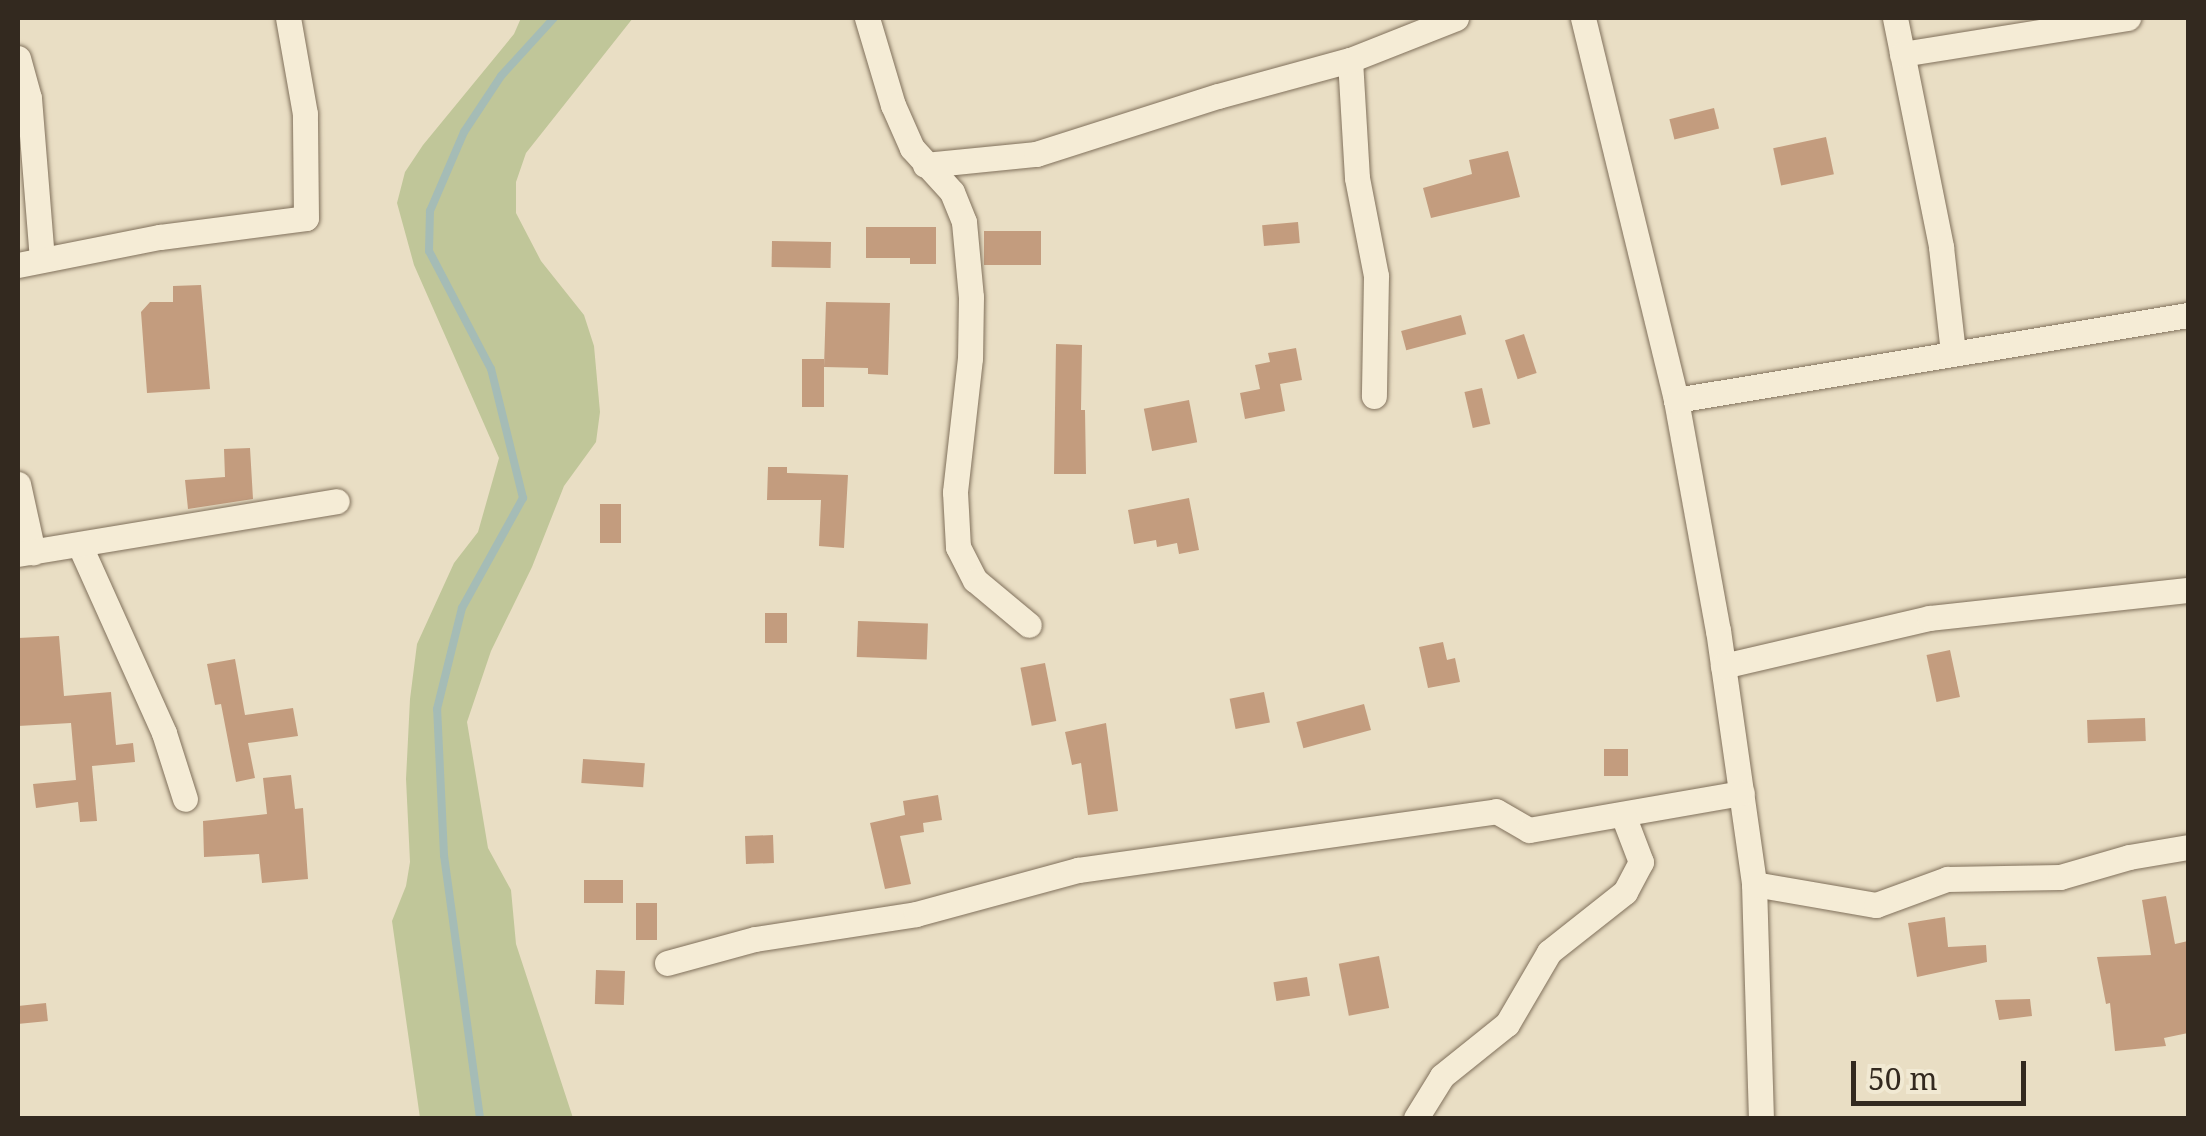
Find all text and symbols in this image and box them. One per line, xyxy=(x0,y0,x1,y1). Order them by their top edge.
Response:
scale bar xyxy=(1856,1041,2031,1103)
text: 50 m xyxy=(1868,1058,1938,1099)

